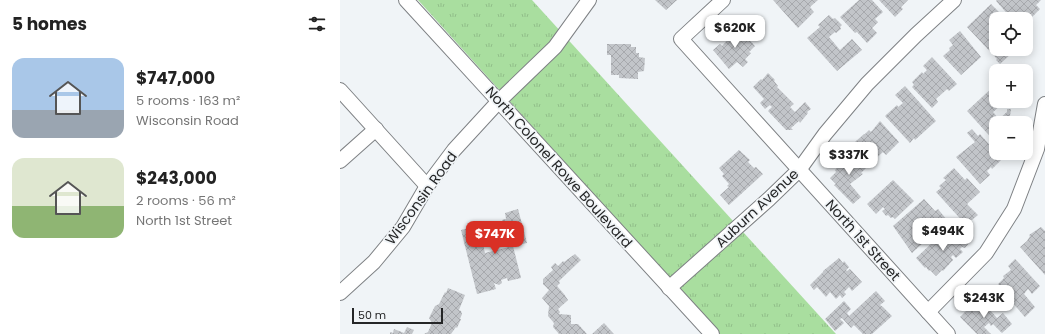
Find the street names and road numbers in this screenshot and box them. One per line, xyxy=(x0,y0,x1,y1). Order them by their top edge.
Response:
street label: North Colonel Rowe Boulevard xyxy=(481,82,637,252)
street label: Wisconsin Road xyxy=(380,147,462,249)
street label: Auburn Avenue xyxy=(711,164,803,252)
street label: North 1st Street xyxy=(821,195,905,285)

